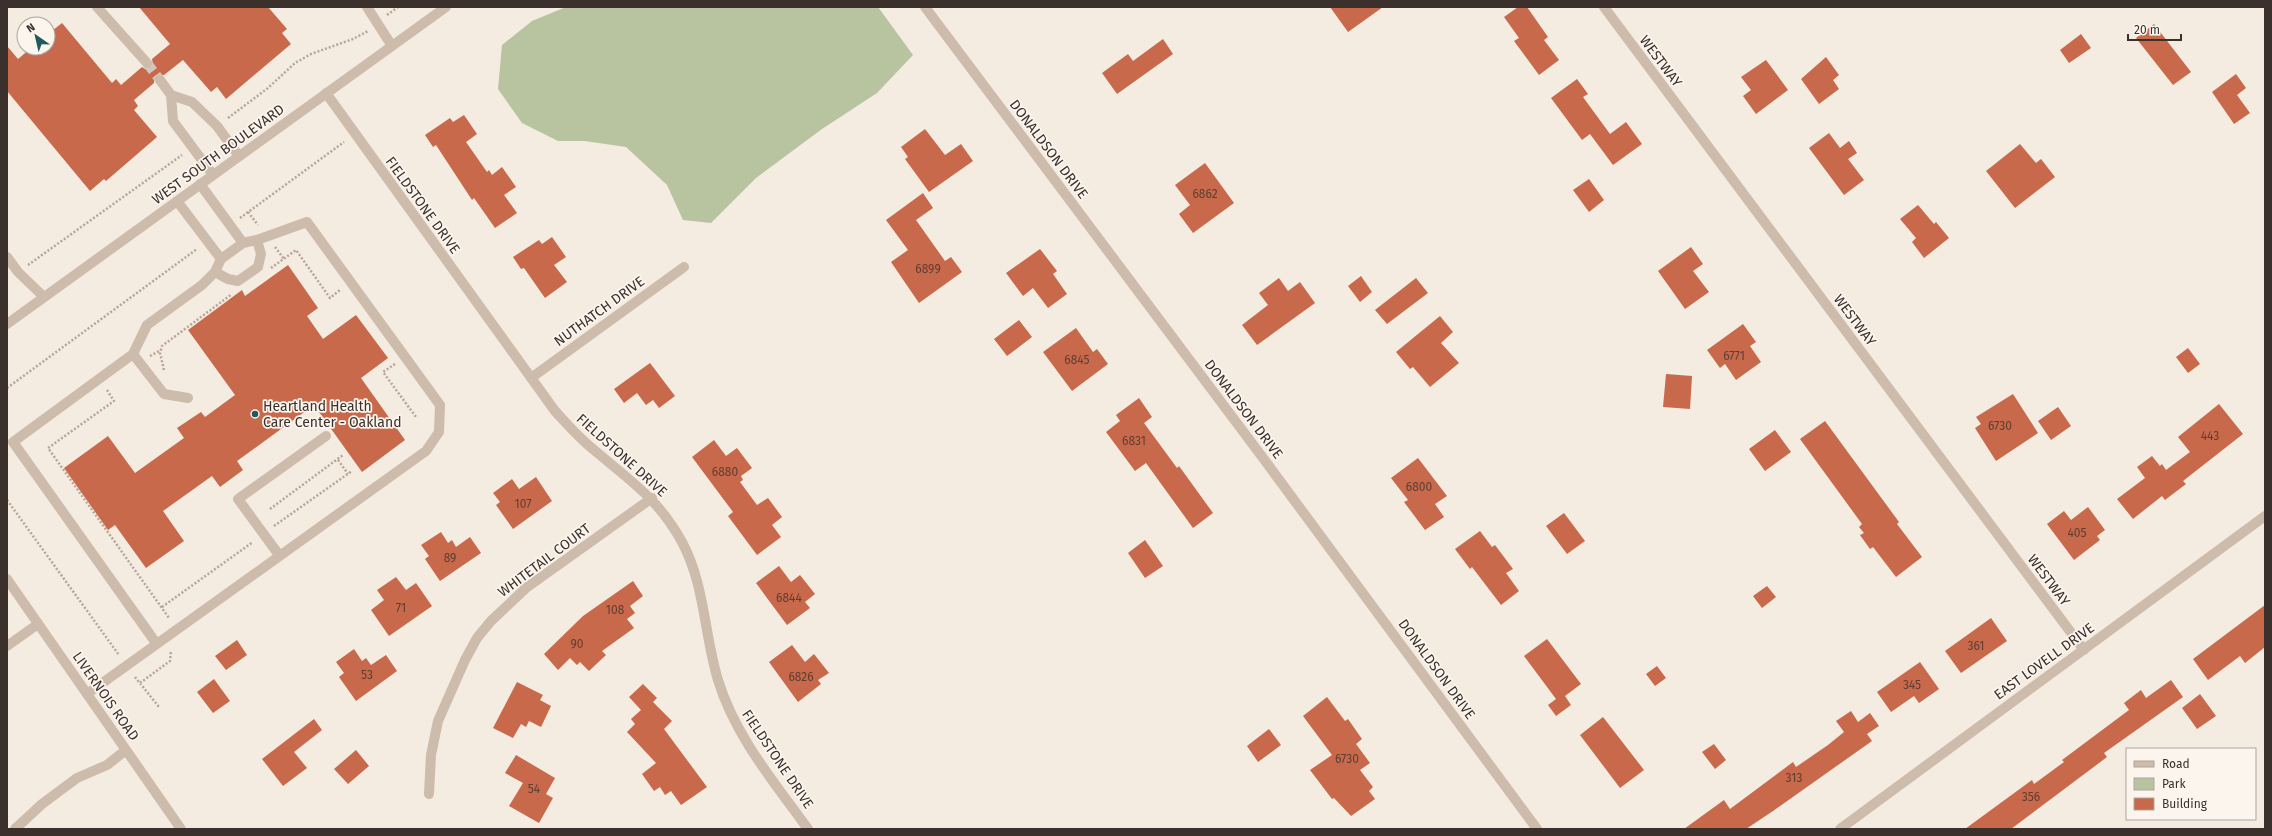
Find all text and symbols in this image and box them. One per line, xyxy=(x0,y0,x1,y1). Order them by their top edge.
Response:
north arrow xyxy=(16,16,56,56)
scale bar xyxy=(2128,16,2181,42)
text: N xyxy=(24,21,37,36)
text: 20 m xyxy=(2134,23,2160,37)
street label: WESTWAY xyxy=(1636,32,1686,91)
street label: DONALDSON DRIVE xyxy=(1006,96,1091,202)
street label: WEST SOUTH BOULEVARD xyxy=(149,101,288,208)
street label: FIELDSTONE DRIVE xyxy=(382,153,464,257)
house number: 6862 xyxy=(1192,187,1218,201)
house number: 6899 xyxy=(915,262,941,276)
street label: NUTHATCH DRIVE xyxy=(551,273,648,350)
street label: WESTWAY xyxy=(1830,291,1880,350)
house number: 6771 xyxy=(1723,349,1745,363)
house number: 6845 xyxy=(1064,353,1090,367)
street label: DONALDSON DRIVE xyxy=(1201,356,1286,462)
place label: Heartland Health Care Center - Oakland xyxy=(263,398,402,431)
marker: Heartland Health Care Center - Oakland xyxy=(250,409,260,419)
street label: FIELDSTONE DRIVE xyxy=(573,410,670,500)
house number: 6730 xyxy=(1988,419,2012,433)
house number: 443 xyxy=(2201,429,2219,443)
house number: 6831 xyxy=(1122,434,1146,448)
house number: 6880 xyxy=(712,465,738,479)
house number: 6800 xyxy=(1406,480,1433,494)
house number: 107 xyxy=(515,497,531,511)
street label: WHITETAIL COURT xyxy=(495,520,594,601)
house number: 405 xyxy=(2067,526,2087,540)
house number: 89 xyxy=(444,551,456,565)
street label: WESTWAY xyxy=(2024,551,2074,610)
house number: 6844 xyxy=(776,591,803,605)
house number: 71 xyxy=(396,601,406,615)
house number: 108 xyxy=(606,603,625,617)
street label: DONALDSON DRIVE xyxy=(1395,616,1479,723)
street label: EAST LOVELL DRIVE xyxy=(1991,619,2098,703)
house number: 90 xyxy=(571,637,584,651)
house number: 361 xyxy=(1968,639,1985,653)
street label: LIVERNOIS ROAD xyxy=(69,649,143,744)
house number: 53 xyxy=(361,668,373,682)
house number: 6826 xyxy=(788,670,814,684)
house number: 345 xyxy=(1903,678,1921,692)
street label: FIELDSTONE DRIVE xyxy=(738,706,817,812)
legend xyxy=(2126,748,2256,820)
house number: 6730 xyxy=(1335,752,1359,766)
text: Road xyxy=(2162,757,2190,771)
house number: 313 xyxy=(1786,771,1802,785)
text: Park xyxy=(2162,777,2186,791)
house number: 54 xyxy=(528,782,541,796)
house number: 356 xyxy=(2022,790,2040,804)
text: Building xyxy=(2162,797,2208,811)

